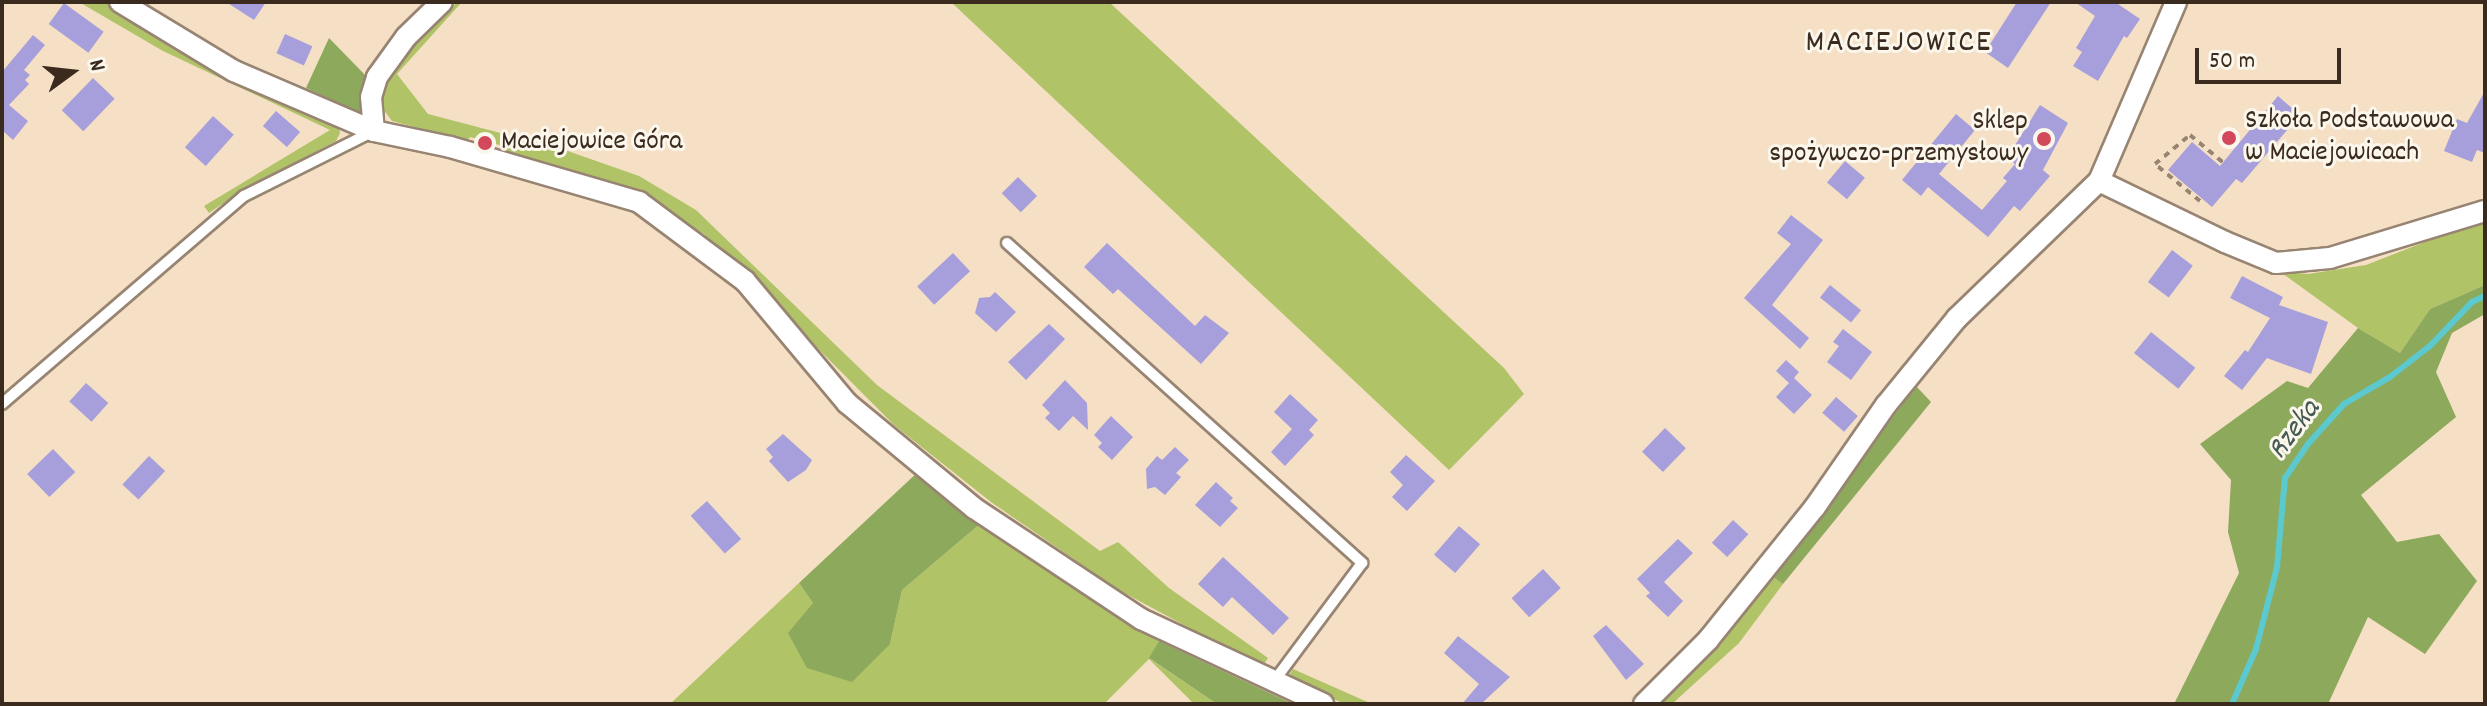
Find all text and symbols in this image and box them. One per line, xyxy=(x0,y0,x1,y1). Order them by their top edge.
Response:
district label: MACIEJOWICE xyxy=(1805,25,1993,63)
north arrow xyxy=(32,32,112,112)
scale bar xyxy=(2199,32,2345,82)
text: 50 m xyxy=(2209,45,2255,79)
text: N xyxy=(79,56,112,75)
place label: Szkoła Podstawowa w Maciejowicach xyxy=(2245,105,2454,171)
place label: Sklep spożywczo-przemysłowy xyxy=(1769,106,2028,172)
place label: Maciejowice Góra xyxy=(501,126,682,160)
marker: Szkoła Podstawowa w Maciejowicach xyxy=(2220,129,2238,147)
marker: Sklep spożywczo-przemysłowy xyxy=(2035,130,2053,148)
marker: Maciejowice Góra xyxy=(476,134,494,152)
water label: Rzeka xyxy=(2262,394,2330,468)

